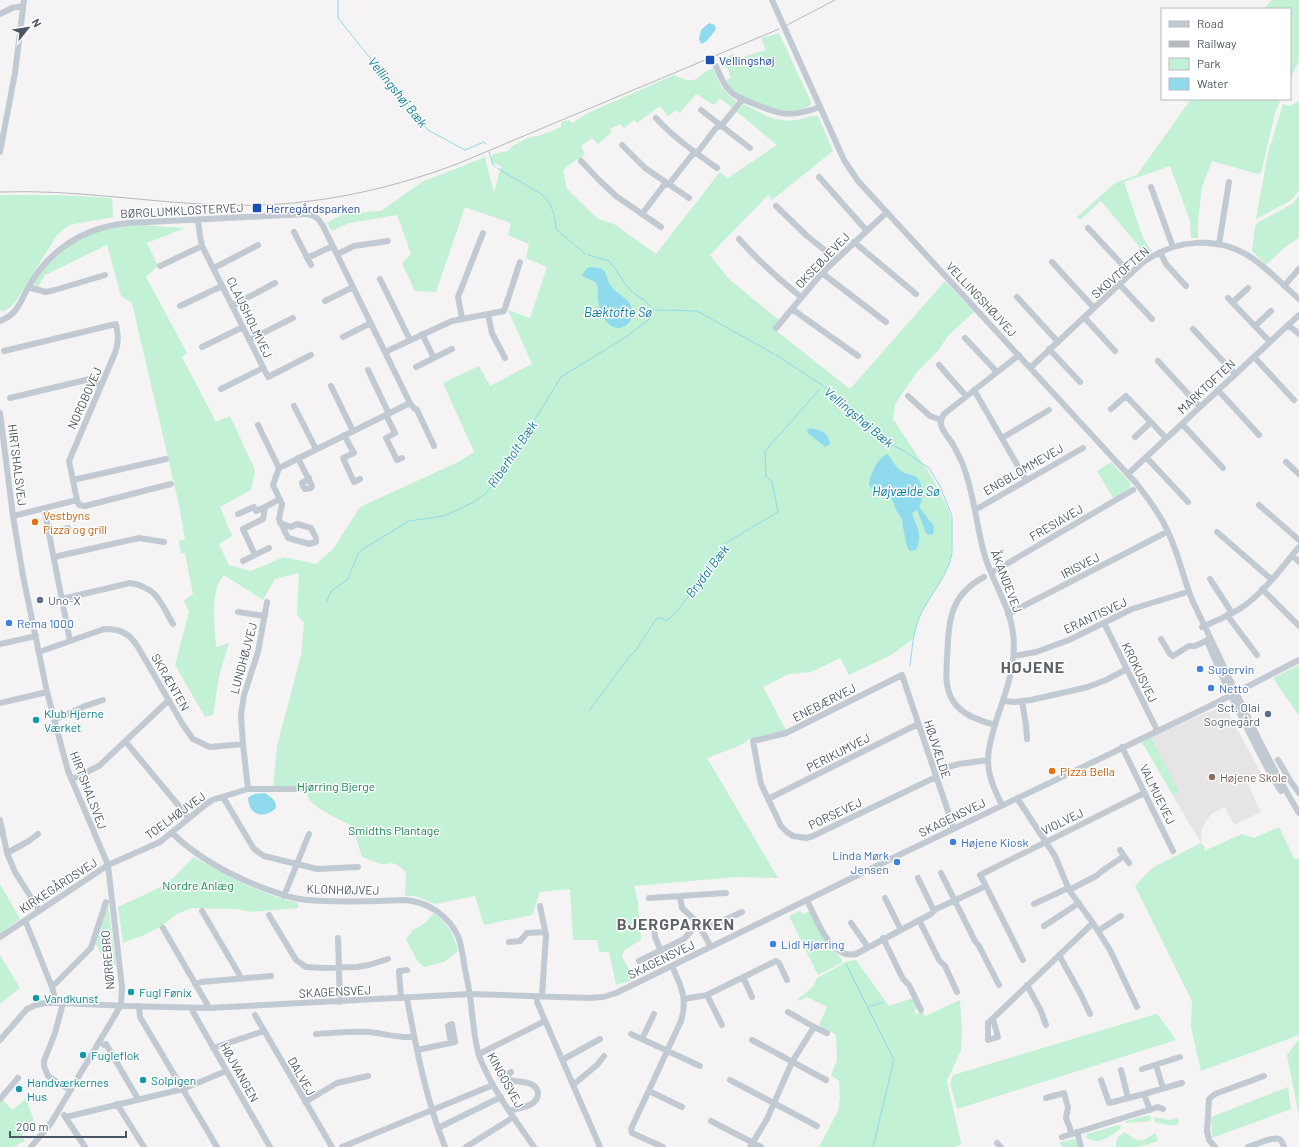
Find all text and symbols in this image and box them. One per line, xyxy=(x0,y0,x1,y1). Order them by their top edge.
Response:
north arrow xyxy=(8,8,48,48)
legend xyxy=(1161,8,1291,100)
text: N xyxy=(30,16,45,29)
text: Road xyxy=(1197,16,1224,30)
text: Railway xyxy=(1197,36,1237,50)
place label: Vellingshøj xyxy=(719,53,775,67)
water label: Vellingshøj Bæk xyxy=(365,54,432,131)
marker: Vellingshøj xyxy=(704,54,716,66)
text: Park xyxy=(1197,56,1221,70)
text: Water xyxy=(1197,76,1229,90)
street label: BØRGLUMKLOSTERVEJ xyxy=(120,200,244,220)
place label: Herregårdsparken xyxy=(266,201,360,215)
marker: Herregårdsparken xyxy=(251,202,263,214)
street label: OKSEØJEVEJ xyxy=(792,229,852,291)
street label: SKOVTOFTEN xyxy=(1088,243,1152,301)
street label: VELLINGSHØJVEJ xyxy=(944,259,1020,339)
street label: CLAUSHOLMVEJ xyxy=(224,274,276,360)
water label: Bæktofte Sø xyxy=(584,304,652,320)
street label: MARKTOFTEN xyxy=(1174,356,1238,416)
street label: NORDBOVEJ xyxy=(64,365,104,431)
water label: Vellingshøj Bæk xyxy=(821,383,897,451)
water label: Riberholt Bæk xyxy=(484,417,541,491)
street label: HIRTSHALSVEJ xyxy=(6,423,30,507)
street label: ENGBLOMMEVEJ xyxy=(980,440,1066,498)
water label: Højvælde Sø xyxy=(872,483,940,499)
street label: FRESIAVEJ xyxy=(1027,501,1085,543)
place label: Vestbyns Pizza og grill xyxy=(43,508,107,536)
marker: Vestbyns Pizza og grill xyxy=(30,517,40,527)
water label: Brydal Bæk xyxy=(682,541,733,601)
street label: ÅKANDEVEJ xyxy=(989,548,1025,614)
street label: IRISVEJ xyxy=(1058,549,1102,581)
place label: Uno-X xyxy=(48,593,81,607)
street label: ERANTISVEJ xyxy=(1061,594,1129,636)
marker: Uno-X xyxy=(35,595,45,605)
place label: Rema 1000 xyxy=(17,616,74,630)
marker: Rema 1000 xyxy=(4,618,14,628)
street label: LUNDHØJVEJ xyxy=(227,621,259,695)
street label: KROKUSVEJ xyxy=(1119,640,1161,704)
street label: SKRÆNTEN xyxy=(149,651,193,713)
district label: HØJENE xyxy=(1001,657,1065,676)
place label: Supervin xyxy=(1208,662,1254,676)
marker: Supervin xyxy=(1195,664,1205,674)
street label: ENEBÆRVEJ xyxy=(790,680,858,724)
place label: Netto xyxy=(1219,681,1249,695)
marker: Netto xyxy=(1206,683,1216,693)
place label: Sct. Olai Sognegård xyxy=(1204,700,1260,728)
place label: Klub Hjerne Værket xyxy=(44,706,104,734)
marker: Sct. Olai Sognegård xyxy=(1263,709,1273,719)
marker: Klub Hjerne Værket xyxy=(31,715,41,725)
street label: HØJVÆLDE xyxy=(922,718,954,780)
street label: PERIKUMVEJ xyxy=(804,730,872,774)
street label: HIRTSHALSVEJ xyxy=(68,749,110,831)
street label: VALMUEVEJ xyxy=(1137,762,1179,826)
place label: Pizza Bella xyxy=(1060,764,1115,778)
marker: Pizza Bella xyxy=(1047,766,1057,776)
place label: Højene Skole xyxy=(1220,770,1287,784)
marker: Højene Skole xyxy=(1207,772,1217,782)
park label: Hjørring Bjerge xyxy=(297,779,375,793)
street label: TOELHØJVEJ xyxy=(142,788,208,842)
street label: PORSEVEJ xyxy=(806,795,864,831)
street label: SKAGENSVEJ xyxy=(916,795,988,839)
street label: VIOLVEJ xyxy=(1039,805,1085,837)
park label: Smidths Plantage xyxy=(348,823,440,837)
place label: Højene Kiosk xyxy=(961,835,1028,849)
marker: Højene Kiosk xyxy=(948,837,958,847)
place label: Linda Mørk Jensen xyxy=(832,848,889,876)
street label: KIRKEGÅRDSVEJ xyxy=(17,855,99,915)
marker: Linda Mørk Jensen xyxy=(892,857,902,867)
park label: Nordre Anlæg xyxy=(162,878,234,892)
street label: KLONHØJVEJ xyxy=(306,881,380,897)
district label: BJERGPARKEN xyxy=(617,914,735,933)
street label: NØRREBRO xyxy=(97,930,117,990)
street label: SKAGENSVEJ xyxy=(625,937,697,981)
place label: Lidl Hjørring xyxy=(781,937,844,951)
marker: Lidl Hjørring xyxy=(768,939,778,949)
street label: SKAGENSVEJ xyxy=(298,982,372,1000)
place label: Fugl Fønix xyxy=(139,985,192,999)
marker: Fugl Fønix xyxy=(126,987,136,997)
place label: Vandkunst xyxy=(44,991,99,1005)
marker: Vandkunst xyxy=(31,993,41,1003)
street label: HØJVANGEN xyxy=(218,1040,262,1104)
place label: Fugleflok xyxy=(91,1048,139,1062)
marker: Fugleflok xyxy=(78,1050,88,1060)
street label: KINGOSVEJ xyxy=(485,1050,527,1110)
street label: DALVEJ xyxy=(285,1054,319,1098)
place label: Solpigen xyxy=(151,1073,196,1087)
place label: Handværkernes Hus xyxy=(27,1075,109,1103)
marker: Solpigen xyxy=(138,1075,148,1085)
marker: Handværkernes Hus xyxy=(14,1084,24,1094)
scale bar xyxy=(10,1113,126,1139)
text: 200 m xyxy=(16,1119,48,1133)

